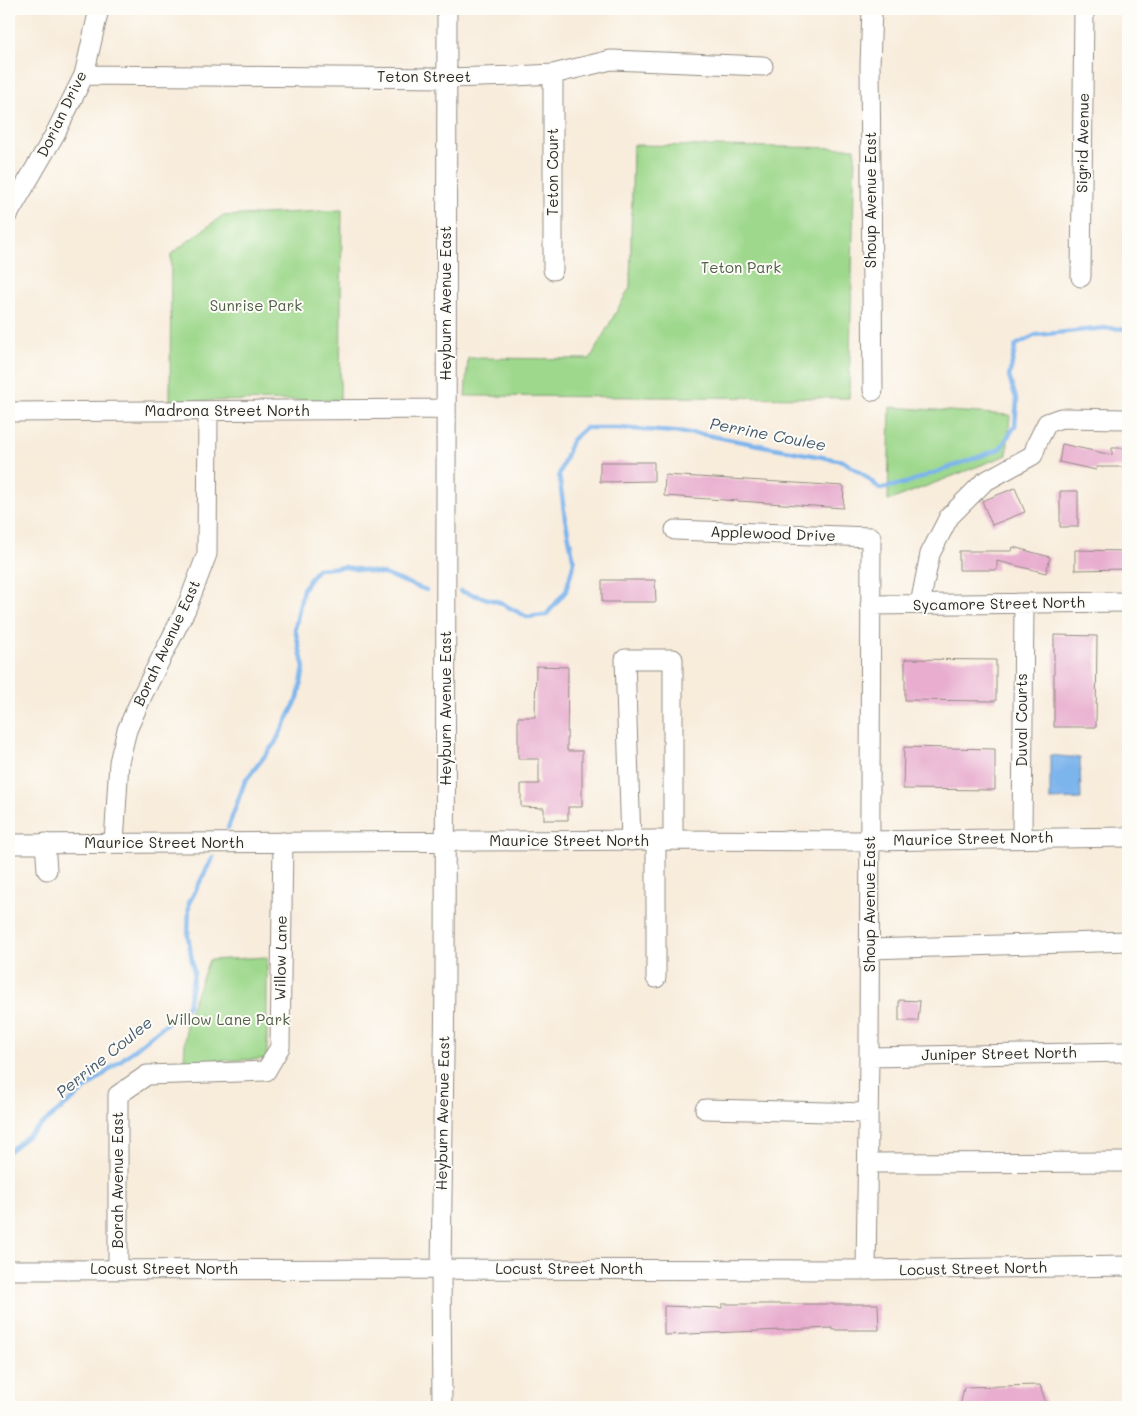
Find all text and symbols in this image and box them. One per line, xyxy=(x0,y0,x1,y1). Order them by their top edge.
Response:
street label: Teton Street xyxy=(377,66,471,86)
street label: Dorian Drive xyxy=(32,67,91,160)
street label: Sigrid Avenue xyxy=(1071,93,1093,193)
street label: Teton Court xyxy=(542,128,562,216)
street label: Shoup Avenue East xyxy=(860,132,880,268)
street label: Heyburn Avenue East xyxy=(435,226,455,380)
park label: Teton Park xyxy=(701,257,781,277)
park label: Sunrise Park xyxy=(210,295,302,315)
street label: Madrona Street North xyxy=(145,400,309,420)
water label: Perrine Coulee xyxy=(708,412,828,455)
street label: Applewood Drive xyxy=(710,521,836,545)
street label: Borah Avenue East xyxy=(128,576,204,709)
street label: Sycamore Street North xyxy=(913,592,1085,614)
street label: Heyburn Avenue East xyxy=(435,631,455,785)
street label: Duval Courts xyxy=(1011,673,1031,767)
street label: Maurice Street North xyxy=(893,827,1053,849)
street label: Maurice Street North xyxy=(489,830,649,850)
street label: Maurice Street North xyxy=(84,832,244,852)
street label: Shoup Avenue East xyxy=(859,836,879,972)
street label: Willow Lane xyxy=(269,915,291,1001)
park label: Willow Lane Park xyxy=(166,1009,290,1029)
water label: Perrine Coulee xyxy=(51,1011,156,1102)
street label: Heyburn Avenue East xyxy=(431,1035,453,1191)
street label: Juniper Street North xyxy=(921,1042,1077,1064)
street label: Borah Avenue East xyxy=(107,1112,127,1248)
street label: Locust Street North xyxy=(899,1257,1047,1279)
street label: Locust Street North xyxy=(90,1258,238,1278)
street label: Locust Street North xyxy=(495,1258,643,1278)

